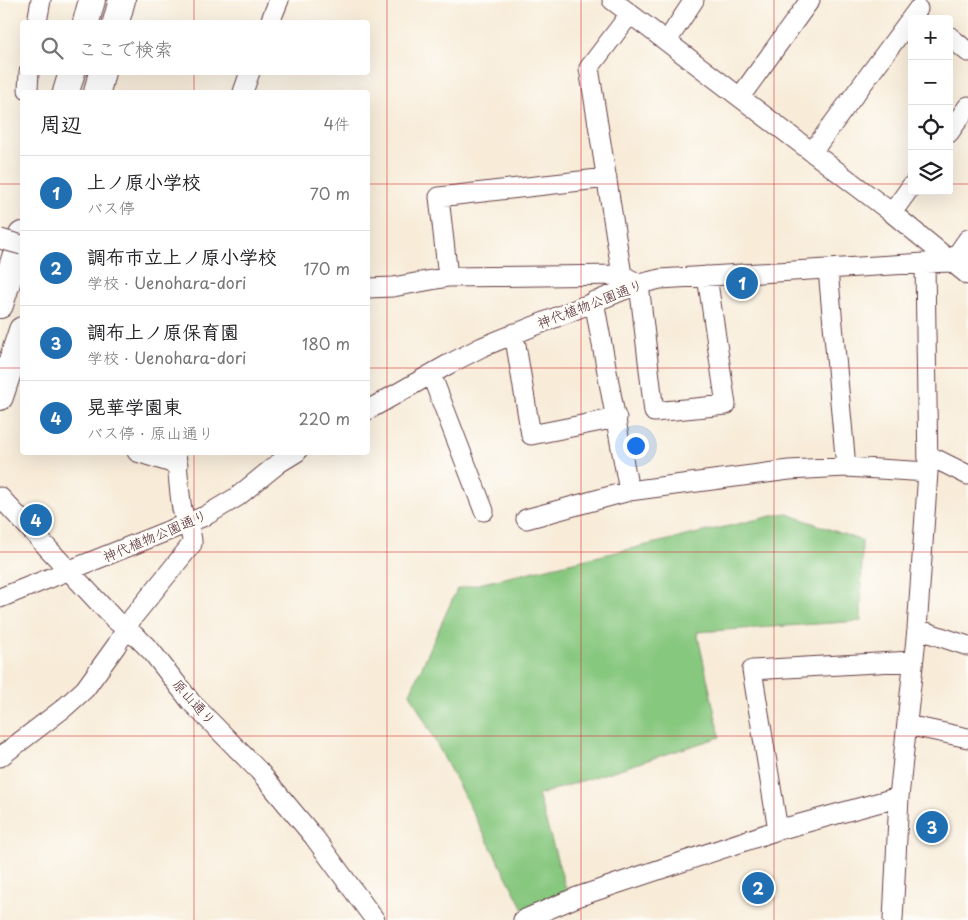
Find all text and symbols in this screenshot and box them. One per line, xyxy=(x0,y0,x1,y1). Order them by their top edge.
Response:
map controls xyxy=(908,15,953,195)
button: + xyxy=(908,15,953,60)
search box xyxy=(20,20,370,75)
icon: search xyxy=(38,34,66,62)
text: ここで検索 xyxy=(78,34,173,62)
button: − xyxy=(908,60,953,105)
button: locate xyxy=(908,105,953,150)
text: 周辺 xyxy=(40,107,82,139)
text: 4件 xyxy=(323,111,350,135)
button: layers xyxy=(908,150,953,195)
text: 上ノ原小学校 xyxy=(87,167,201,195)
text: 1 xyxy=(52,181,60,205)
text: 70 m xyxy=(310,181,350,205)
text: バス停 xyxy=(87,195,135,219)
text: 調布市立上ノ原小学校 xyxy=(87,242,277,270)
text: 2 xyxy=(50,256,62,280)
text: 170 m xyxy=(304,256,350,280)
pin: 1 xyxy=(726,264,758,302)
text: 学校 · Uenohara-dori xyxy=(87,270,246,294)
street label: 神代植物公園通り xyxy=(534,274,646,333)
text: 調布上ノ原保育園 xyxy=(87,317,239,345)
text: 3 xyxy=(51,331,61,355)
text: 180 m xyxy=(302,331,350,355)
text: 学校 · Uenohara-dori xyxy=(87,345,246,369)
text: 晃華学園東 xyxy=(87,392,182,420)
text: 4 xyxy=(51,406,61,430)
text: 220 m xyxy=(299,406,350,430)
text: バス停 · 原山通り xyxy=(87,420,214,444)
your location xyxy=(623,433,649,459)
pin: 4 xyxy=(20,501,52,539)
street label: 神代植物公園通り xyxy=(99,504,210,567)
street label: 原山通り xyxy=(168,674,221,729)
pin: 3 xyxy=(916,808,948,846)
pin: 2 xyxy=(742,869,774,907)

